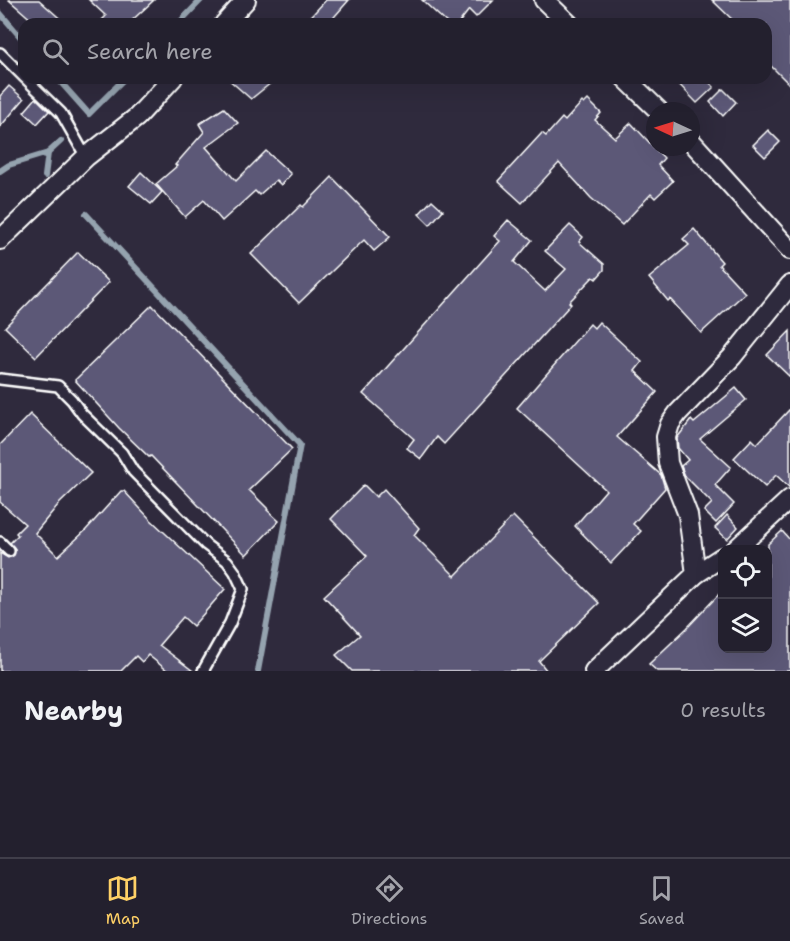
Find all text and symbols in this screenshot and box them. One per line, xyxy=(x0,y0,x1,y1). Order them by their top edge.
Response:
search box xyxy=(18,18,772,84)
icon: search xyxy=(39,35,72,68)
text: Search here xyxy=(87,37,213,66)
north arrow xyxy=(646,102,700,156)
map controls xyxy=(718,545,772,653)
button: locate xyxy=(718,545,772,599)
button: layers xyxy=(718,599,772,653)
text: Nearby xyxy=(24,693,123,728)
text: 0 results xyxy=(680,697,766,723)
tab: Map xyxy=(106,872,140,929)
tab: Directions xyxy=(351,872,428,929)
tab: Saved xyxy=(639,872,684,929)

